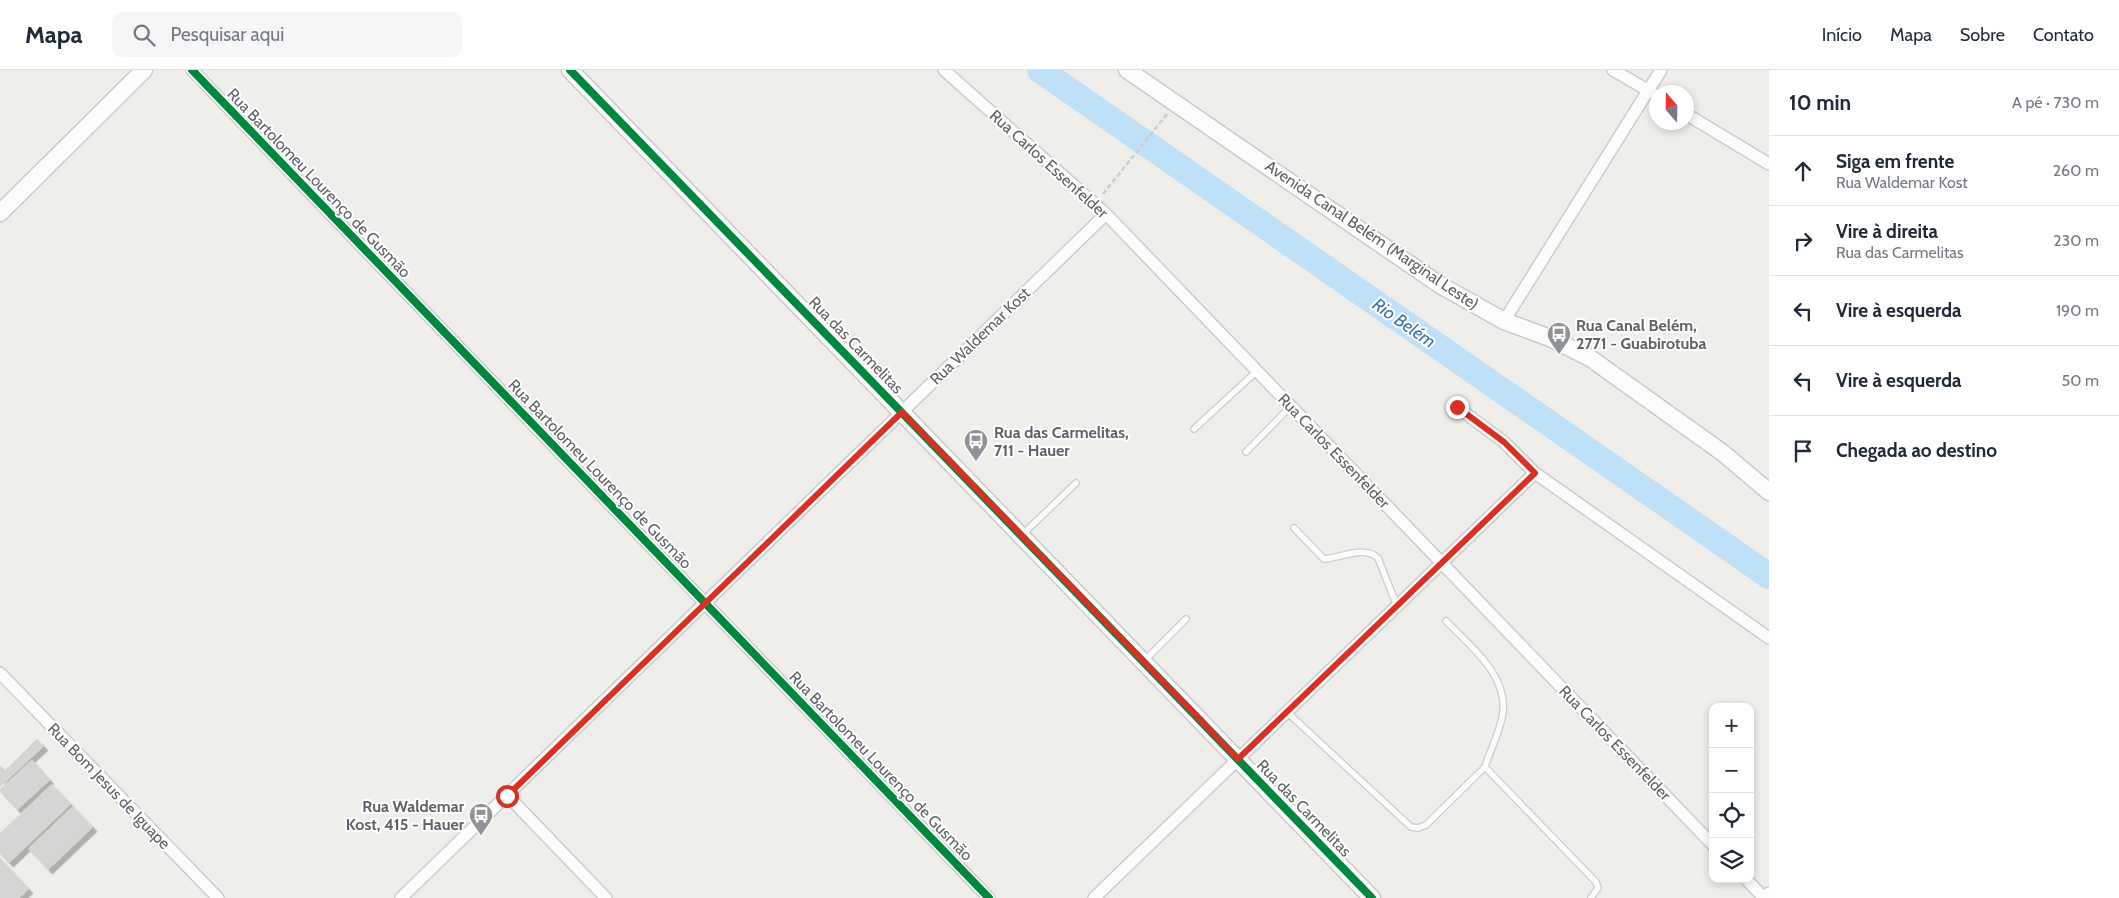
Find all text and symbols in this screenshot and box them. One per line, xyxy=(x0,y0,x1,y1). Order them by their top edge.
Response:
search box xyxy=(112,12,462,57)
text: Mapa xyxy=(25,20,82,49)
icon: search xyxy=(130,21,158,49)
text: Pesquisar aqui xyxy=(170,23,284,46)
text: Início xyxy=(1822,24,1862,46)
text: Mapa xyxy=(1890,24,1932,46)
text: Sobre xyxy=(1960,24,2005,46)
text: Contato xyxy=(2033,24,2094,46)
street label: Rua Bartolomeu Lourenço de Gusmão xyxy=(223,84,415,282)
north arrow xyxy=(1649,85,1694,130)
text: 10 min xyxy=(1789,90,1851,115)
text: A pé · 730 m xyxy=(2012,93,2099,112)
street label: Rua Carlos Essenfelder xyxy=(986,106,1113,223)
text: Siga em frente xyxy=(1836,150,1954,173)
street label: Avenida Canal Belém (Marginal Leste) xyxy=(1262,156,1482,314)
icon: ahead xyxy=(1789,157,1817,185)
text: 260 m xyxy=(2053,161,2099,180)
text: Rua Waldemar Kost xyxy=(1836,173,1968,192)
text: Vire à direita xyxy=(1836,220,1938,243)
icon: right xyxy=(1789,227,1817,255)
text: 230 m xyxy=(2053,231,2099,250)
text: Rua das Carmelitas xyxy=(1836,243,1964,262)
street label: Rua Waldemar Kost xyxy=(926,283,1034,389)
street label: Rua das Carmelitas xyxy=(805,293,907,398)
water label: Rio Belém xyxy=(1368,293,1440,353)
icon: left xyxy=(1789,297,1817,325)
text: Vire à esquerda xyxy=(1836,299,1962,322)
text: 190 m xyxy=(2056,301,2099,320)
place label: Rua Canal Belém, 2771 - Guabirotuba xyxy=(1576,316,1706,353)
bus stop icon: Rua Canal Belém, 2771 - Guabirotuba xyxy=(1546,321,1572,355)
icon: left xyxy=(1789,367,1817,395)
text: Vire à esquerda xyxy=(1836,369,1962,392)
text: 50 m xyxy=(2062,371,2099,390)
street label: Rua Bartolomeu Lourenço de Gusmão xyxy=(504,375,696,573)
street label: Rua Carlos Essenfelder xyxy=(1274,389,1395,513)
route end xyxy=(1446,396,1469,419)
place label: Rua das Carmelitas, 711 - Hauer xyxy=(994,423,1129,460)
bus stop icon: Rua das Carmelitas, 711 - Hauer xyxy=(963,428,989,462)
icon: arrive xyxy=(1789,437,1817,465)
text: Chegada ao destino xyxy=(1836,439,1997,462)
street label: Rua Bartolomeu Lourenço de Gusmão xyxy=(785,667,977,865)
street label: Rua Carlos Essenfelder xyxy=(1555,681,1676,805)
map controls xyxy=(1709,703,1754,883)
button: + xyxy=(1709,703,1754,748)
street label: Rua Bom Jesus de Iguape xyxy=(44,719,174,853)
button: − xyxy=(1709,748,1754,793)
street label: Rua das Carmelitas xyxy=(1253,756,1355,861)
route start xyxy=(496,785,519,808)
button: locate xyxy=(1709,793,1754,838)
place label: Rua Waldemar Kost, 415 - Hauer xyxy=(346,797,465,834)
bus stop icon: Rua Waldemar Kost, 415 - Hauer xyxy=(468,802,494,836)
button: layers xyxy=(1709,838,1754,883)

